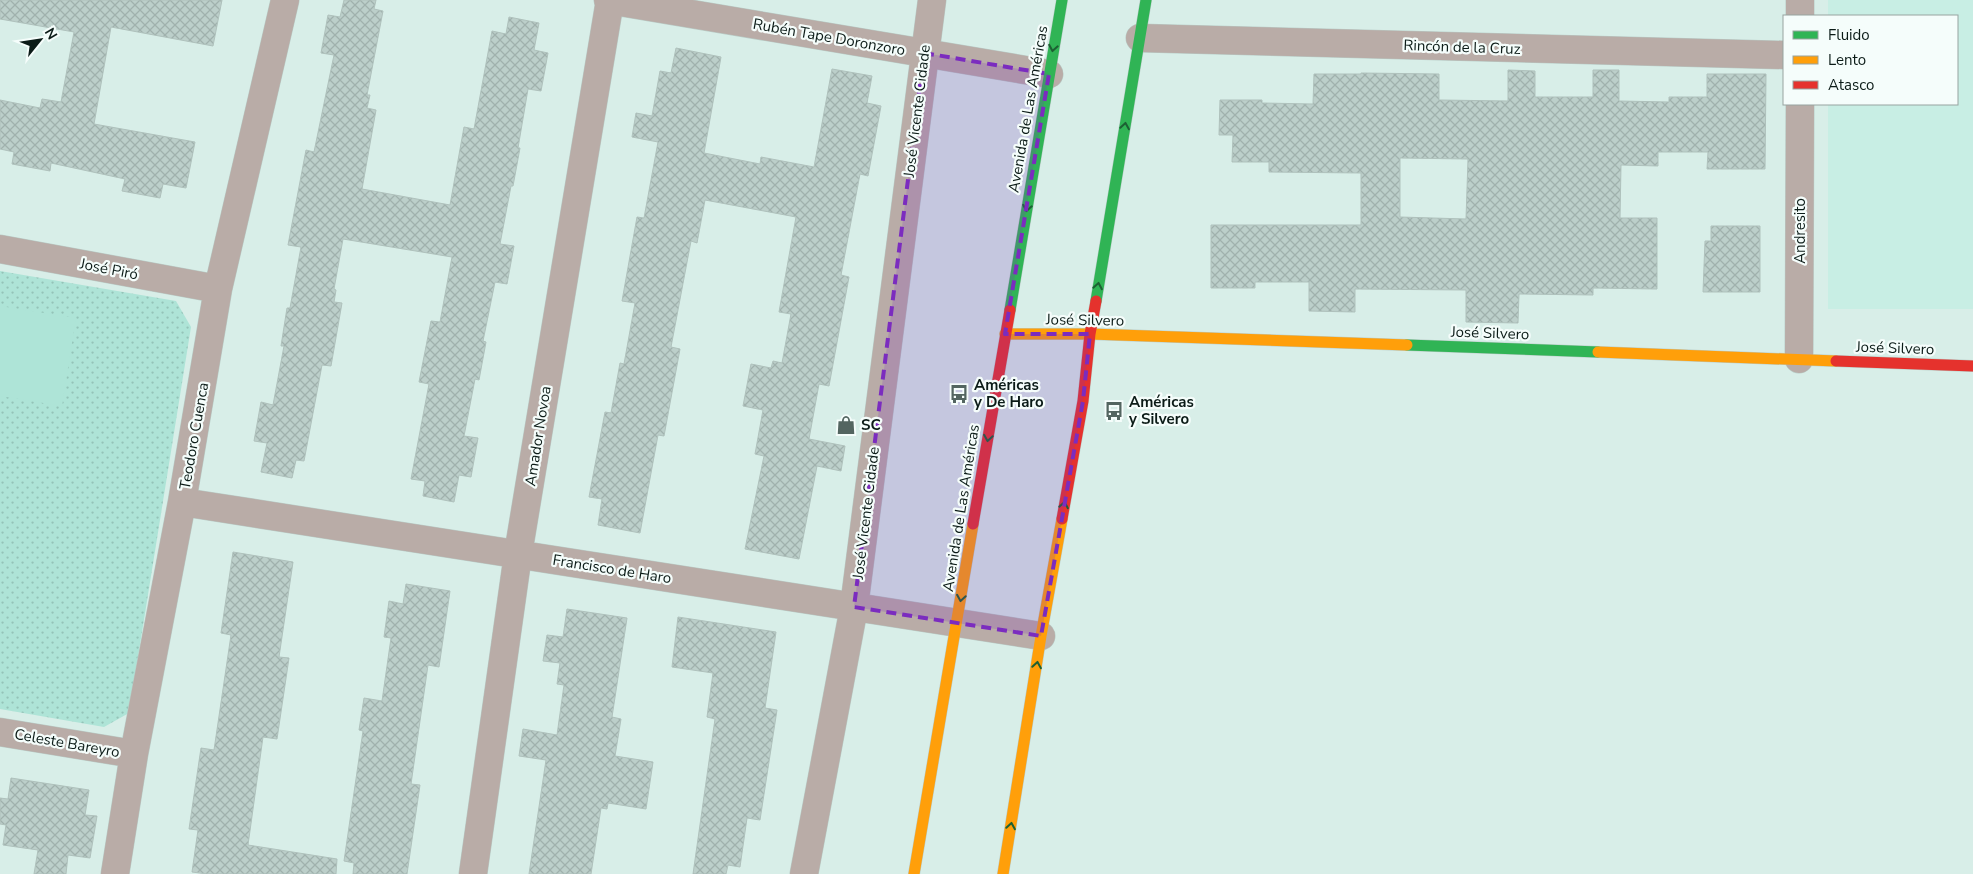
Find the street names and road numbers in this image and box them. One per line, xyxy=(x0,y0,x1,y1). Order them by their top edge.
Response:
street label: Rubén Tape Doronzoro xyxy=(751,14,907,60)
street label: Avenida de Las Américas xyxy=(1003,24,1053,194)
street label: Rincón de la Cruz xyxy=(1403,35,1521,59)
street label: José Vicente Cidade xyxy=(899,44,935,179)
street label: Andresito xyxy=(1790,198,1810,264)
street label: José Piró xyxy=(77,253,140,284)
street label: José Silvero xyxy=(1045,309,1124,331)
street label: José Silvero xyxy=(1449,322,1530,344)
street label: José Silvero xyxy=(1854,337,1935,359)
street label: Teodoro Cuenca xyxy=(175,381,213,491)
street label: Amador Novoa xyxy=(520,384,556,488)
street label: Avenida de Las Américas xyxy=(938,423,984,593)
street label: José Vicente Cidade xyxy=(848,446,884,581)
street label: Francisco de Haro xyxy=(551,550,673,588)
street label: Celeste Bareyro xyxy=(13,724,121,762)

